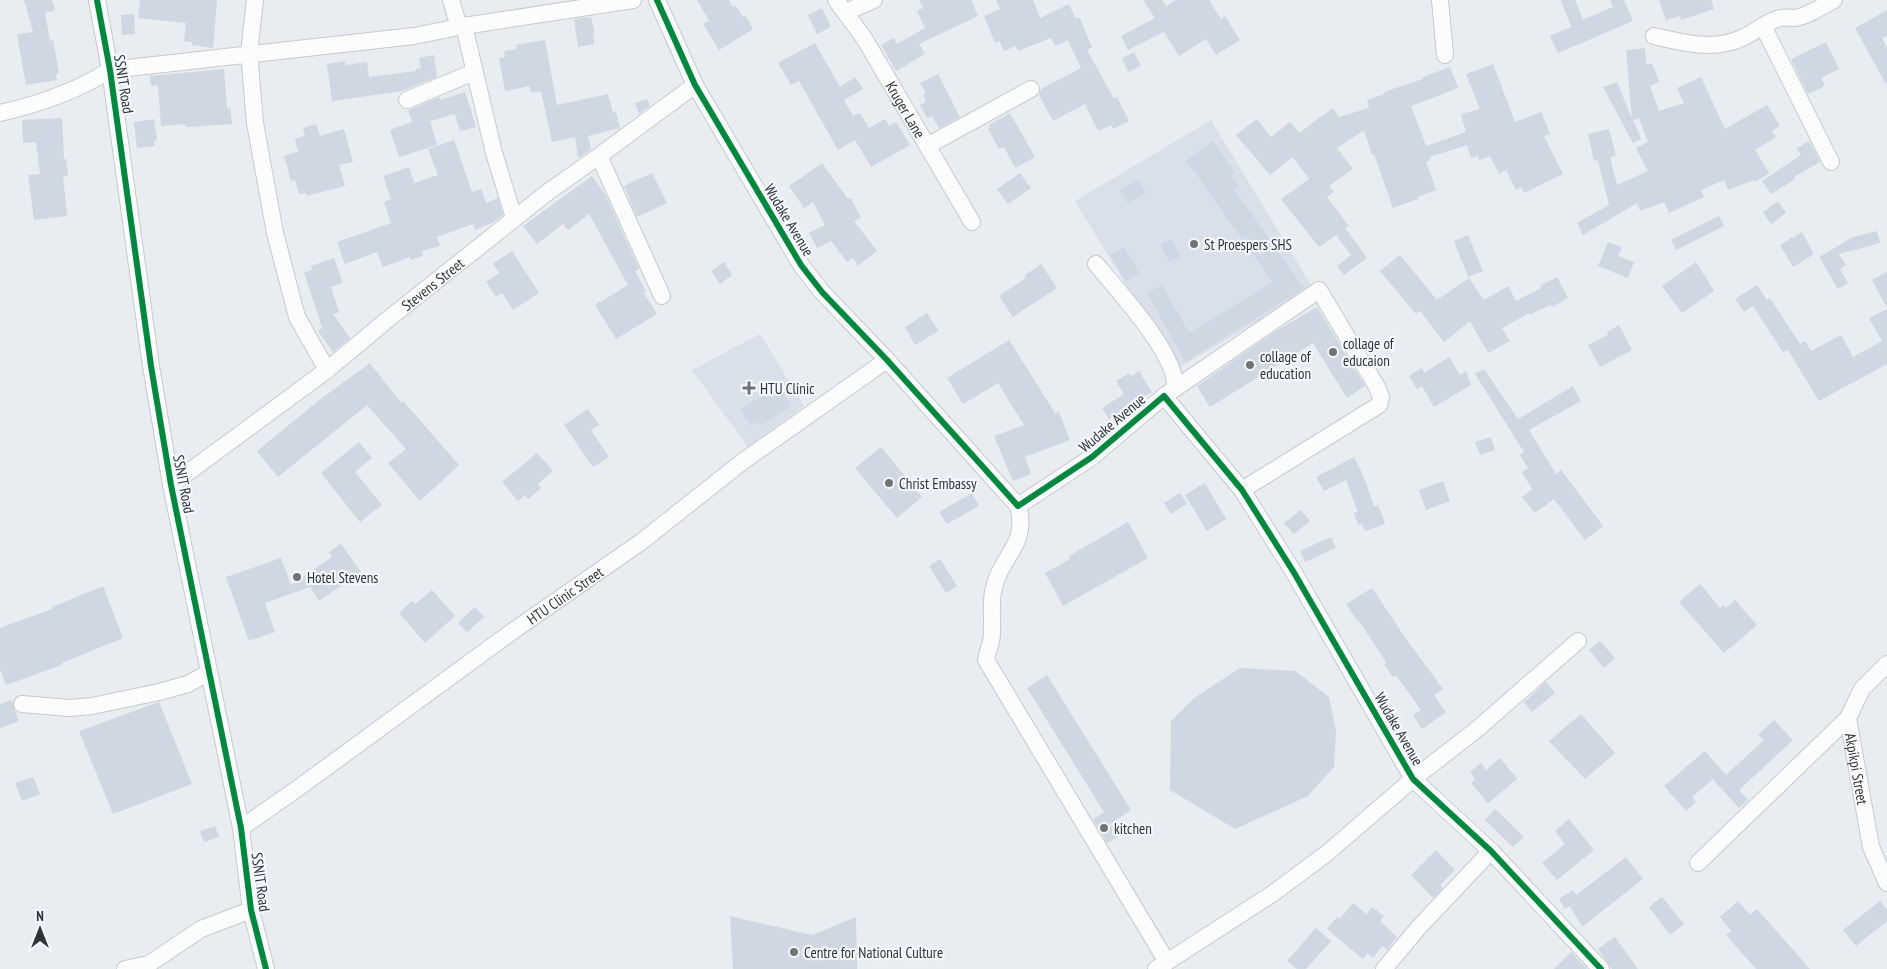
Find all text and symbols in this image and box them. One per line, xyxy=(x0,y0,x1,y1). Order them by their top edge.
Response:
street label: SSNIT Road xyxy=(110,53,138,115)
street label: Kruger Lane xyxy=(882,78,930,141)
street label: Wudake Avenue xyxy=(760,180,818,260)
place label: St Proespers SHS xyxy=(1204,235,1292,254)
marker: St Proespers SHS xyxy=(1188,238,1200,250)
street label: Stevens Street xyxy=(397,253,467,314)
place label: collage of educaion xyxy=(1343,334,1395,370)
marker: collage of educaion xyxy=(1327,346,1339,358)
place label: collage of education xyxy=(1260,347,1312,383)
marker: collage of education xyxy=(1244,359,1256,371)
place label: HTU Clinic xyxy=(760,379,815,398)
marker: HTU Clinic xyxy=(742,381,756,395)
street label: Wudake Avenue xyxy=(1075,390,1149,456)
street label: SSNIT Road xyxy=(169,453,199,515)
place label: Christ Embassy xyxy=(899,474,977,493)
marker: Christ Embassy xyxy=(883,477,895,489)
street label: HTU Clinic Street xyxy=(523,562,607,628)
place label: Hotel Stevens xyxy=(307,568,378,587)
marker: Hotel Stevens xyxy=(291,571,303,583)
street label: Wudake Avenue xyxy=(1370,689,1428,769)
street label: Akpikpi Street xyxy=(1841,731,1873,806)
place label: kitchen xyxy=(1114,819,1152,838)
marker: kitchen xyxy=(1098,822,1110,834)
street label: SSNIT Road xyxy=(247,851,275,913)
north arrow xyxy=(15,904,65,954)
text: N xyxy=(36,907,44,925)
place label: Centre for National Culture xyxy=(804,943,943,962)
marker: Centre for National Culture xyxy=(788,946,800,958)

